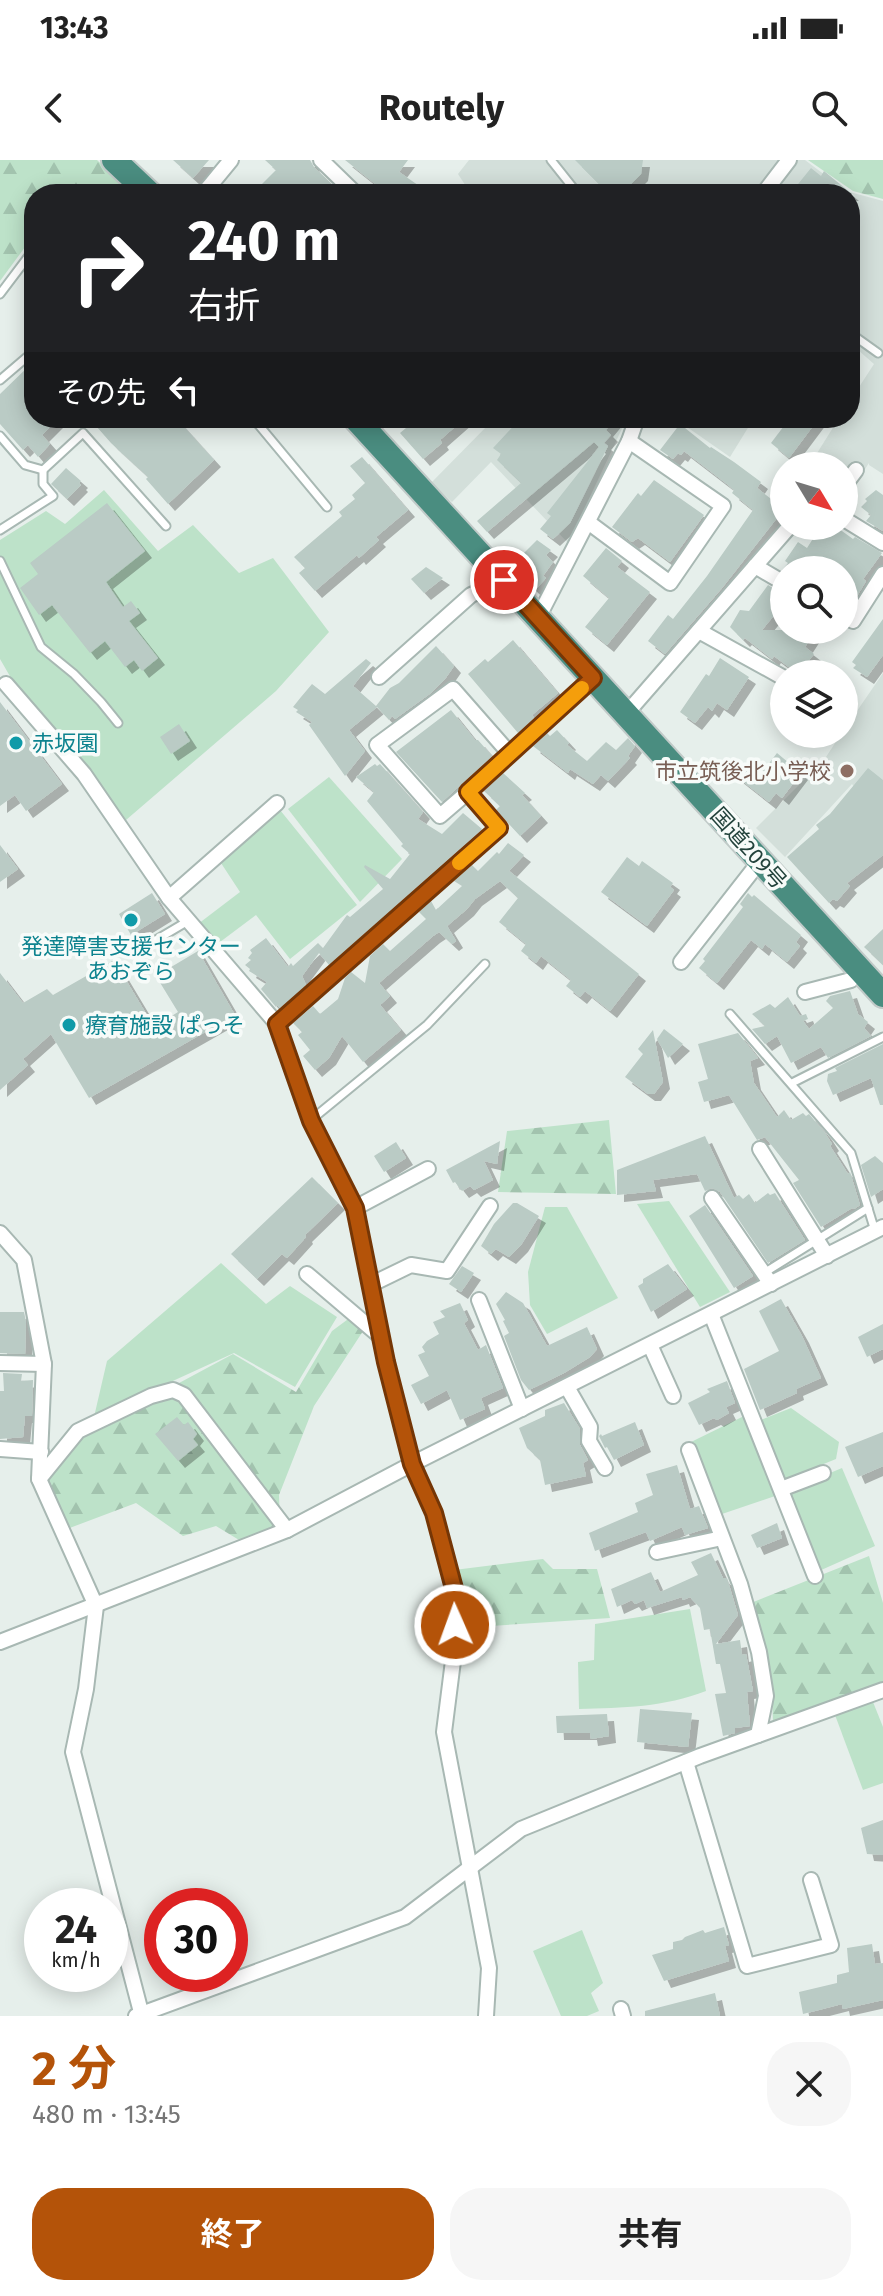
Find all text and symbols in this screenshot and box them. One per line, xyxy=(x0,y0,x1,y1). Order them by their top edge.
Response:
text: 13:43 xyxy=(40,10,109,46)
icon: back xyxy=(32,86,76,130)
text: Routely xyxy=(379,86,504,130)
icon: search xyxy=(807,86,851,130)
text: 240 m xyxy=(188,208,340,275)
icon: right xyxy=(56,216,160,320)
text: 右折 xyxy=(188,284,260,328)
icon: left xyxy=(162,368,206,412)
text: その先 xyxy=(56,375,146,411)
north arrow xyxy=(770,452,858,540)
map controls xyxy=(770,452,858,748)
pin xyxy=(470,546,538,614)
button: search xyxy=(770,556,858,644)
icon: arrive xyxy=(482,558,526,602)
button: layers xyxy=(770,660,858,748)
place label: 赤坂園 xyxy=(32,730,98,757)
marker: 赤坂園 xyxy=(7,734,25,752)
place label: 市立筑後北小学校 xyxy=(655,758,831,785)
marker: 市立筑後北小学校 xyxy=(838,762,856,780)
street label: 国道209号 xyxy=(705,802,792,895)
marker: 発達障害支援センター あおぞら xyxy=(122,911,140,929)
place label: 発達障害支援センター あおぞら xyxy=(21,933,241,985)
place label: 療育施設 ぱっそ xyxy=(85,1012,245,1039)
marker: 療育施設 ぱっそ xyxy=(60,1016,78,1034)
position arrow xyxy=(413,1583,497,1667)
speed limit sign: 30 xyxy=(144,1888,248,1992)
text: 24 xyxy=(55,1906,97,1954)
text: km/h xyxy=(51,1948,101,1972)
text: 2 分 xyxy=(32,2040,116,2098)
button: close xyxy=(767,2042,851,2126)
text: 480 m · 13:45 xyxy=(32,2099,181,2130)
button: 終了 xyxy=(32,2188,434,2280)
button: 共有 xyxy=(450,2188,851,2280)

